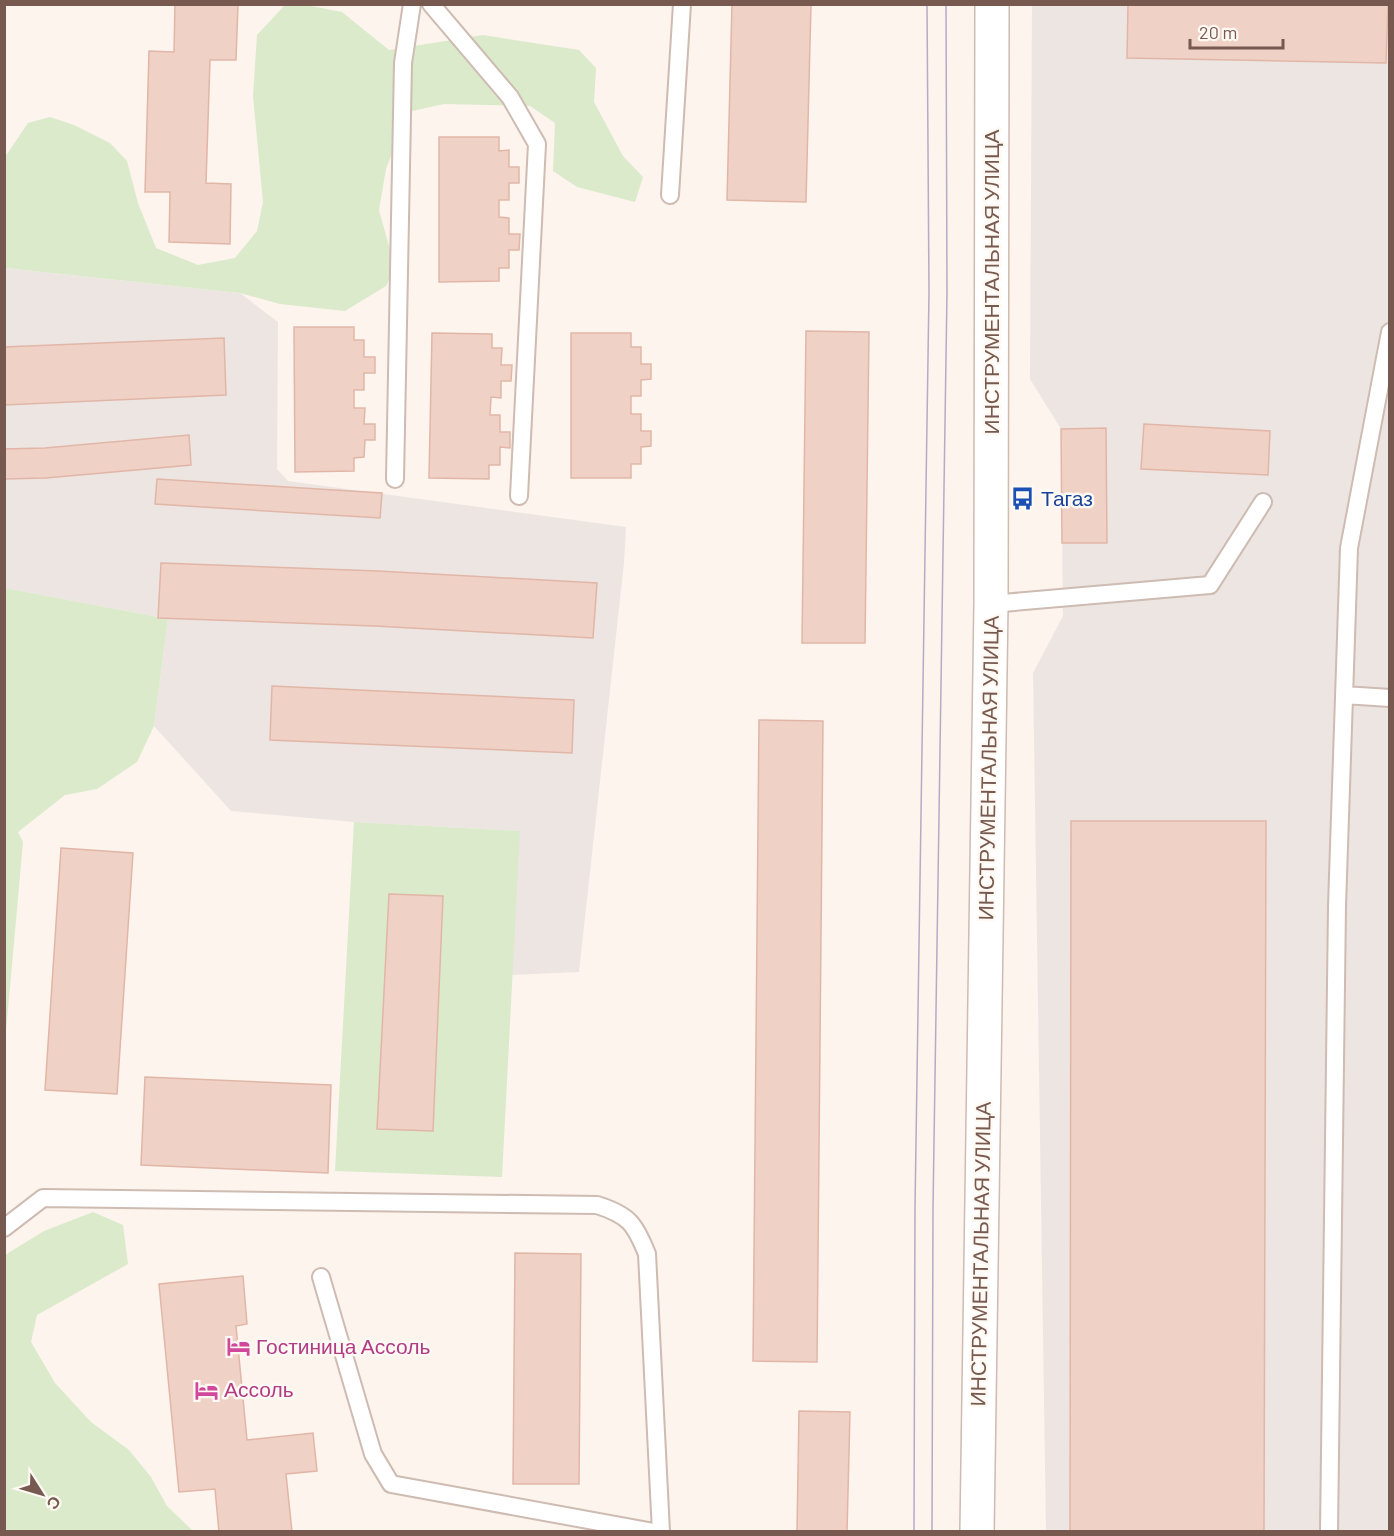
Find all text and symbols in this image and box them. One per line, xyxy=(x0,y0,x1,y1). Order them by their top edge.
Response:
scale bar xyxy=(1190,12,1283,50)
text: 20 m xyxy=(1199,21,1237,43)
street label: ИНСТРУМЕНТАЛЬНАЯ УЛИЦА xyxy=(978,130,1003,434)
place label: Тагаз xyxy=(1041,485,1093,510)
bus stop icon: Тагаз xyxy=(1010,486,1036,512)
street label: ИНСТРУМЕНТАЛЬНАЯ УЛИЦА xyxy=(972,615,1003,921)
street label: ИНСТРУМЕНТАЛЬНАЯ УЛИЦА xyxy=(964,1101,995,1407)
place label: Гостиница Ассоль xyxy=(256,1333,430,1358)
hotel icon: Гостиница Ассоль xyxy=(225,1334,251,1360)
place label: Ассоль xyxy=(224,1376,294,1401)
hotel icon: Ассоль xyxy=(193,1377,219,1403)
north arrow xyxy=(12,1464,72,1524)
text: С xyxy=(43,1493,65,1514)

